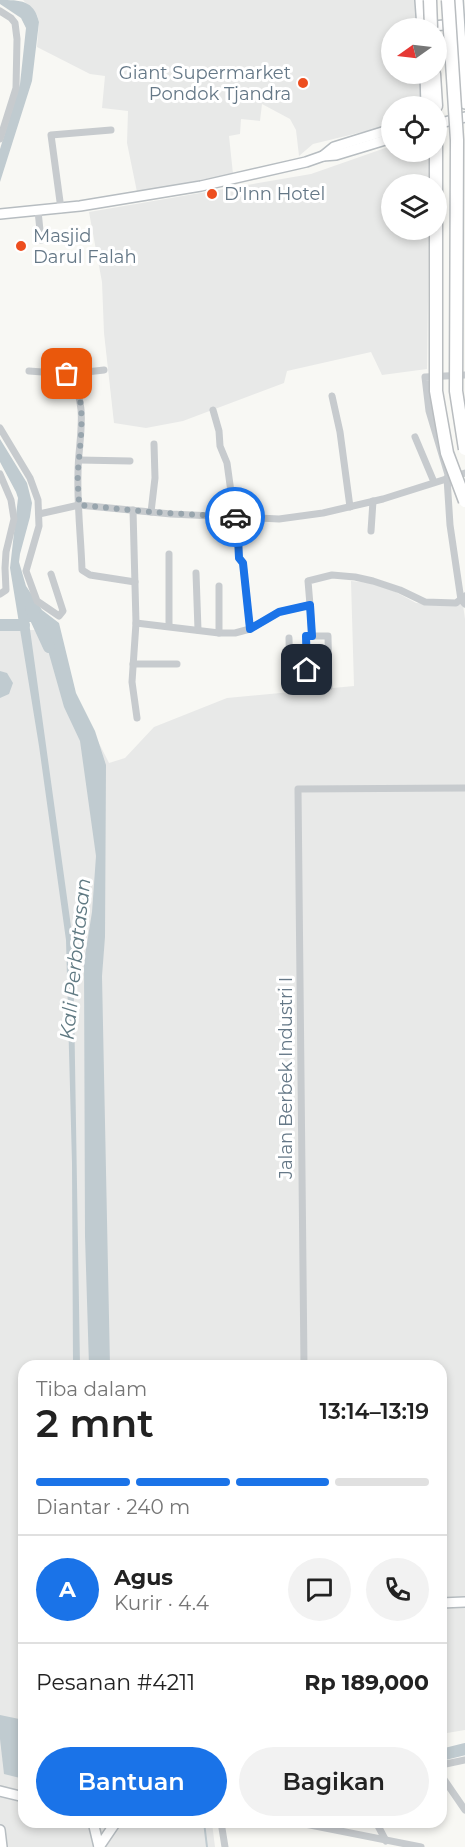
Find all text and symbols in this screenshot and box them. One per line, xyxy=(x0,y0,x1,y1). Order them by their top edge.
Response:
north arrow xyxy=(381,18,447,84)
map controls xyxy=(381,18,447,240)
place label: Giant Supermarket Pondok Tjandra xyxy=(119,62,291,105)
marker: Giant Supermarket Pondok Tjandra xyxy=(296,76,310,90)
button: locate xyxy=(381,96,447,162)
button: layers xyxy=(381,174,447,240)
place label: D'Inn Hotel xyxy=(224,183,325,205)
marker: D'Inn Hotel xyxy=(205,187,219,201)
place label: Masjid Darul Falah xyxy=(33,225,137,268)
marker: Masjid Darul Falah xyxy=(14,239,28,253)
pin xyxy=(41,348,92,399)
icon: bag xyxy=(50,357,83,390)
courier xyxy=(205,487,265,547)
icon: car xyxy=(219,501,252,534)
pin xyxy=(281,644,332,695)
icon: home xyxy=(290,653,323,686)
water label: Kali Perbatasan xyxy=(55,877,95,1041)
street label: Jalan Berbek Industri I xyxy=(275,977,297,1180)
text: Tiba dalam xyxy=(36,1377,147,1401)
text: 13:14–13:19 xyxy=(320,1398,429,1425)
text: 2 mnt xyxy=(36,1399,154,1447)
text: Diantar · 240 m xyxy=(36,1495,190,1519)
button: chat xyxy=(288,1558,351,1621)
button: phone xyxy=(366,1558,429,1621)
text: Agus xyxy=(114,1564,173,1591)
text: A xyxy=(59,1576,76,1603)
text: Kurir · 4.4 xyxy=(114,1591,209,1615)
text: Pesanan #4211 xyxy=(36,1669,195,1696)
text: Rp 189,000 xyxy=(304,1669,429,1696)
button: Bantuan xyxy=(36,1747,227,1816)
button: Bagikan xyxy=(239,1747,429,1816)

